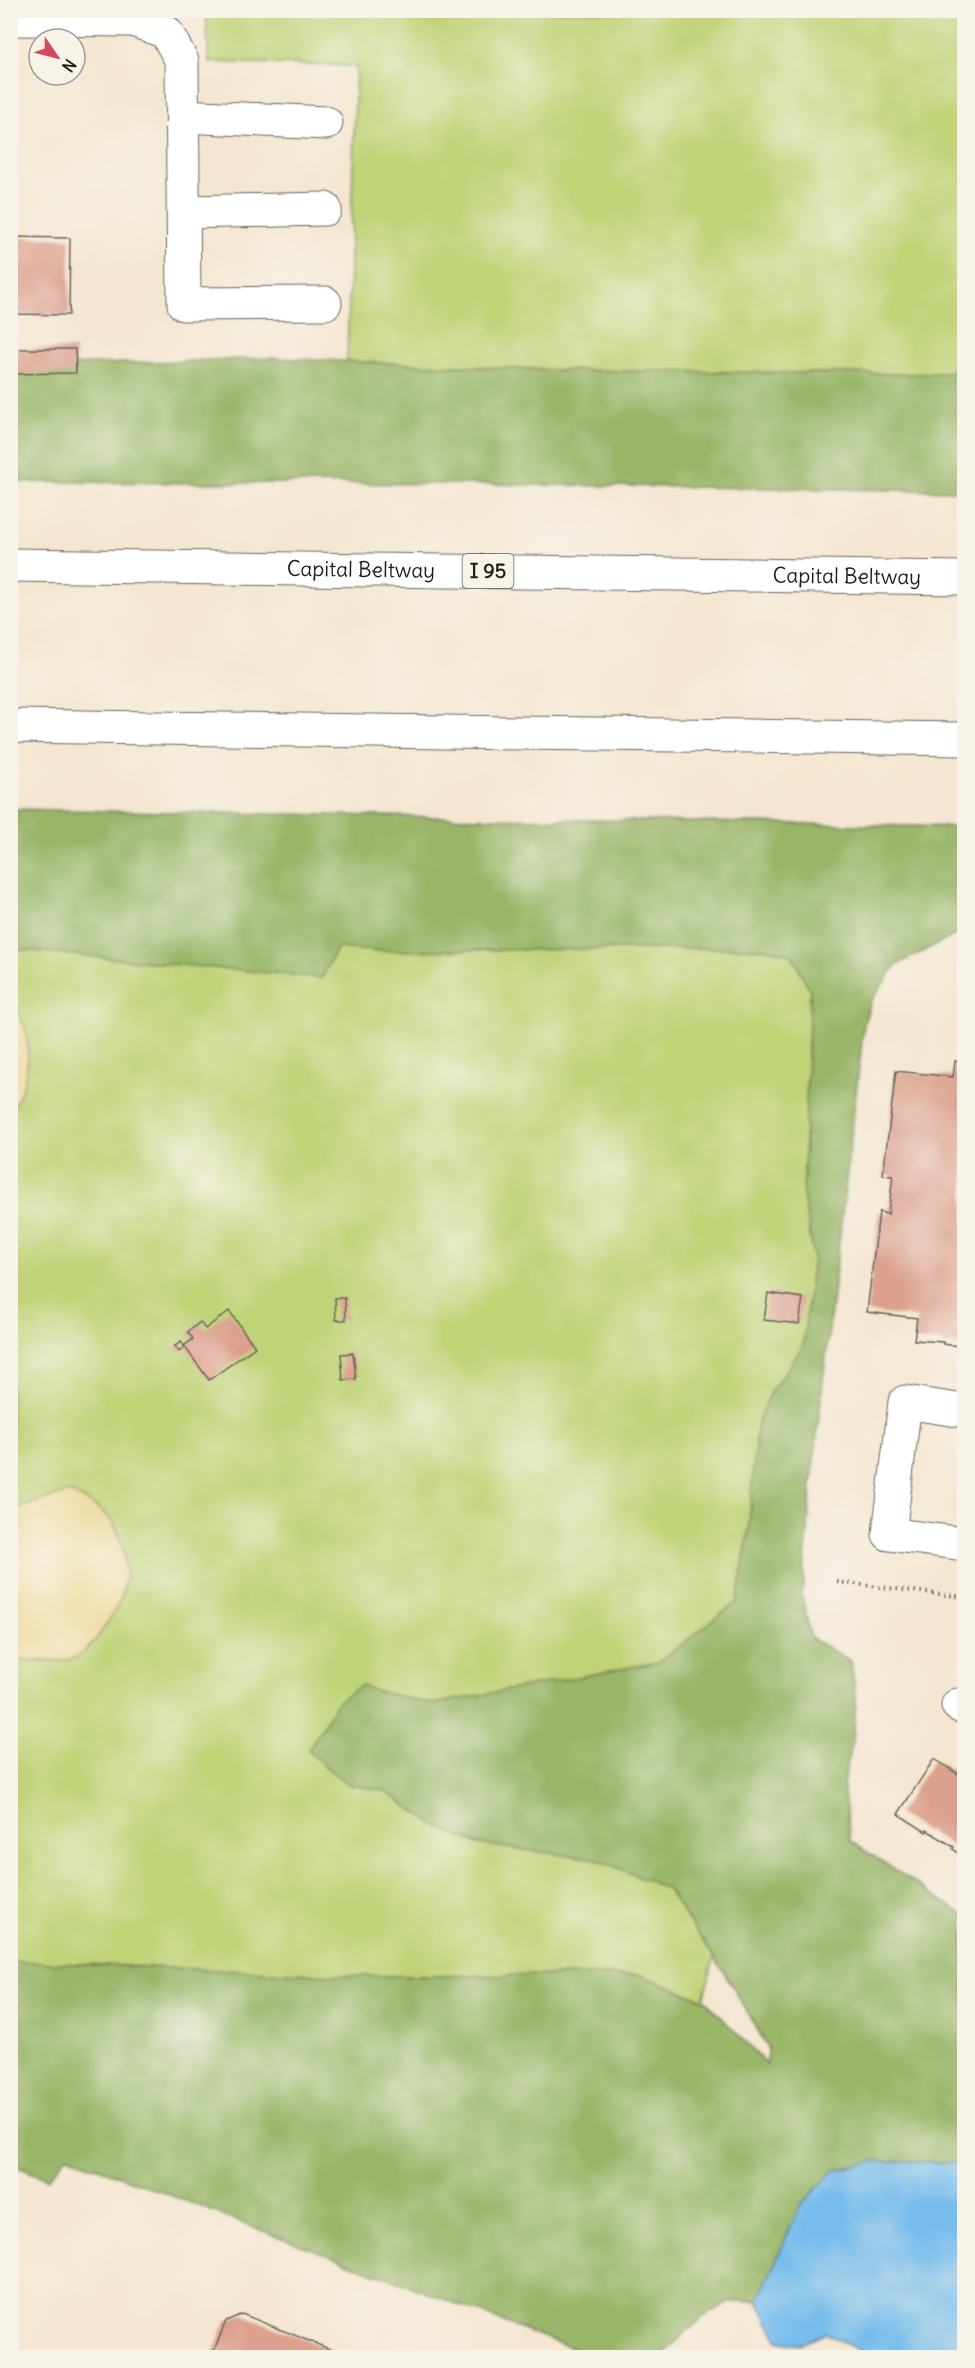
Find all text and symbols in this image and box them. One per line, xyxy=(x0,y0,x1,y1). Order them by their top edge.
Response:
north arrow xyxy=(27,27,87,87)
text: N xyxy=(58,55,81,76)
road number: I 95 xyxy=(462,554,514,588)
street label: Capital Beltway xyxy=(287,555,435,584)
street label: Capital Beltway xyxy=(773,561,921,590)

